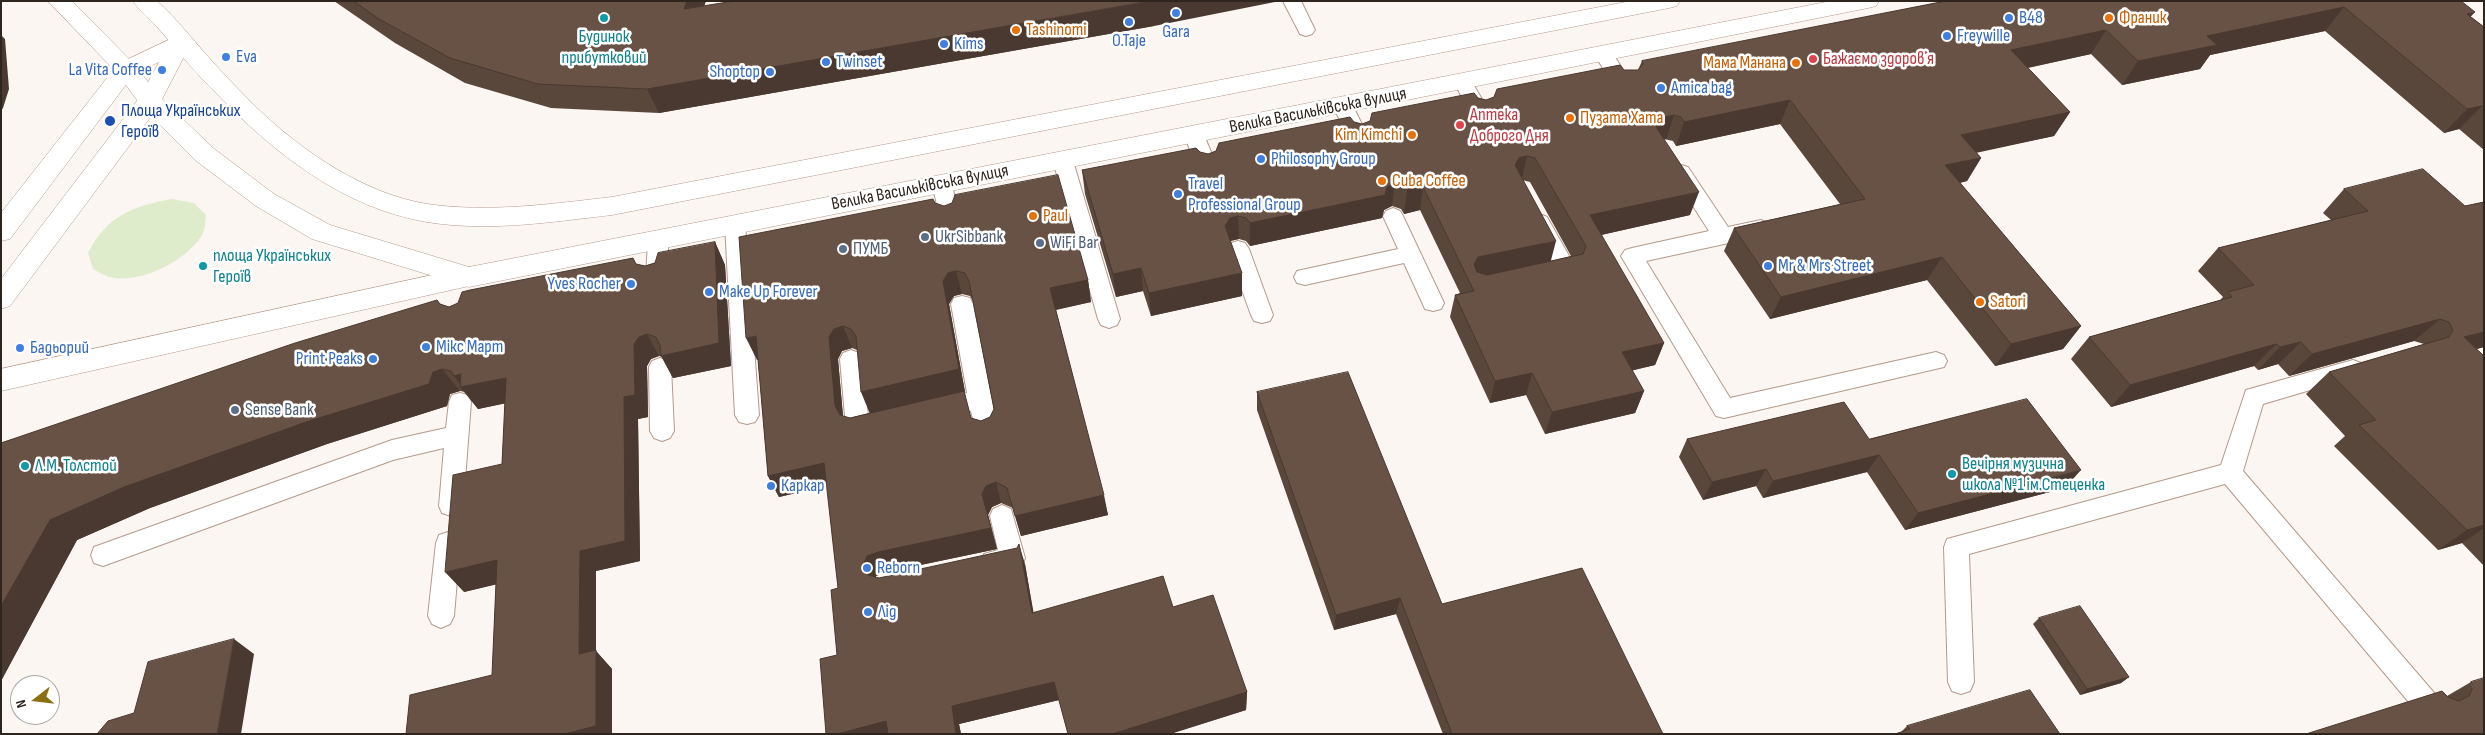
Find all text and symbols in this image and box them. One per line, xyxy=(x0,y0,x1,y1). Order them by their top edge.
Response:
marker: Gara xyxy=(1170,7,1182,19)
place label: B48 xyxy=(2019,7,2043,29)
place label: Франик xyxy=(2119,7,2167,29)
marker: Будинок прибутковий xyxy=(598,12,610,24)
marker: B48 xyxy=(2003,12,2015,24)
marker: Франик xyxy=(2103,12,2115,24)
marker: O.Taje xyxy=(1123,16,1135,28)
place label: Tashinomi xyxy=(1026,19,1087,41)
place label: Gara xyxy=(1162,21,1190,43)
marker: Tashinomi xyxy=(1010,24,1022,36)
place label: Freywille xyxy=(1957,25,2010,47)
place label: Будинок прибутковий xyxy=(561,26,647,68)
place label: O.Taje xyxy=(1112,30,1146,52)
marker: Freywille xyxy=(1941,30,1953,42)
place label: Kims xyxy=(954,33,984,55)
marker: Kims xyxy=(938,38,950,50)
place label: Eva xyxy=(236,46,257,68)
place label: Бажаємо здоровʼя xyxy=(1823,48,1934,70)
marker: Eva xyxy=(220,51,232,63)
place label: Twinset xyxy=(836,51,883,73)
place label: Мама Манана xyxy=(1703,52,1786,74)
marker: Бажаємо здоровʼя xyxy=(1807,53,1819,65)
marker: Twinset xyxy=(820,56,832,68)
marker: Мама Манана xyxy=(1790,57,1802,69)
place label: La Vita Coffee xyxy=(69,59,152,81)
place label: Shoptop xyxy=(709,61,760,83)
marker: La Vita Coffee xyxy=(156,64,168,76)
marker: Shoptop xyxy=(764,66,776,78)
place label: Amica bag xyxy=(1671,77,1732,99)
marker: Amica bag xyxy=(1655,82,1667,94)
street label: Велика Васильківська вулиця xyxy=(1228,83,1408,139)
place label: Площа Українських Героїв xyxy=(121,100,240,142)
place label: Аптека Доброго Дня xyxy=(1470,104,1549,146)
place label: Пузата Хата xyxy=(1580,107,1664,129)
marker: Пузата Хата xyxy=(1564,112,1576,124)
marker: Площа Українських Героїв xyxy=(103,114,117,128)
marker: Аптека Доброго Дня xyxy=(1454,119,1466,131)
place label: Kim Kimchi xyxy=(1335,124,1402,146)
marker: Kim Kimchi xyxy=(1406,129,1418,141)
place label: Philosophy Group xyxy=(1271,148,1376,170)
marker: Philosophy Group xyxy=(1255,153,1267,165)
street label: Велика Васильківська вулиця xyxy=(830,160,1010,216)
place label: Cuba Coffee xyxy=(1392,170,1466,192)
place label: Travel Professional Group xyxy=(1188,173,1301,215)
marker: Cuba Coffee xyxy=(1376,175,1388,187)
marker: Travel Professional Group xyxy=(1172,188,1184,200)
place label: Paul xyxy=(1043,205,1068,227)
marker: Paul xyxy=(1027,210,1039,222)
place label: UkrSibbank xyxy=(935,226,1003,248)
marker: UkrSibbank xyxy=(919,231,931,243)
place label: WiFi Bar xyxy=(1050,232,1099,254)
marker: WiFi Bar xyxy=(1034,237,1046,249)
place label: ПУМБ xyxy=(853,238,888,260)
marker: ПУМБ xyxy=(837,243,849,255)
place label: площа Українських Героїв xyxy=(213,245,331,288)
place label: Mr & Mrs Street xyxy=(1778,255,1872,277)
marker: площа Українських Героїв xyxy=(197,260,209,272)
marker: Mr & Mrs Street xyxy=(1762,260,1774,272)
place label: Yves Rocher xyxy=(548,273,621,295)
marker: Yves Rocher xyxy=(625,278,637,290)
place label: Make Up Forever xyxy=(719,281,818,303)
marker: Make Up Forever xyxy=(703,286,715,298)
place label: Satori xyxy=(1990,291,2026,313)
marker: Satori xyxy=(1974,296,1986,308)
place label: Мікс Март xyxy=(436,336,503,358)
place label: Бадьорий xyxy=(30,337,89,359)
marker: Мікс Март xyxy=(420,341,432,353)
marker: Бадьорий xyxy=(14,342,26,354)
place label: Print Peaks xyxy=(296,348,363,370)
marker: Print Peaks xyxy=(367,353,379,365)
place label: Sense Bank xyxy=(245,399,314,421)
marker: Sense Bank xyxy=(229,404,241,416)
place label: Вечірня музична школа №1 ім.Стеценка xyxy=(1962,453,2105,496)
place label: Л.М. Толстой xyxy=(35,455,117,477)
marker: Л.М. Толстой xyxy=(19,460,31,472)
marker: Вечірня музична школа №1 ім.Стеценка xyxy=(1946,468,1958,480)
place label: Каркар xyxy=(781,475,825,497)
marker: Каркар xyxy=(765,480,777,492)
place label: Reborn xyxy=(877,557,920,579)
marker: Reborn xyxy=(861,562,873,574)
place label: Лід xyxy=(878,601,896,623)
marker: Лід xyxy=(862,606,874,618)
north arrow xyxy=(10,675,60,725)
text: N xyxy=(12,698,30,710)

